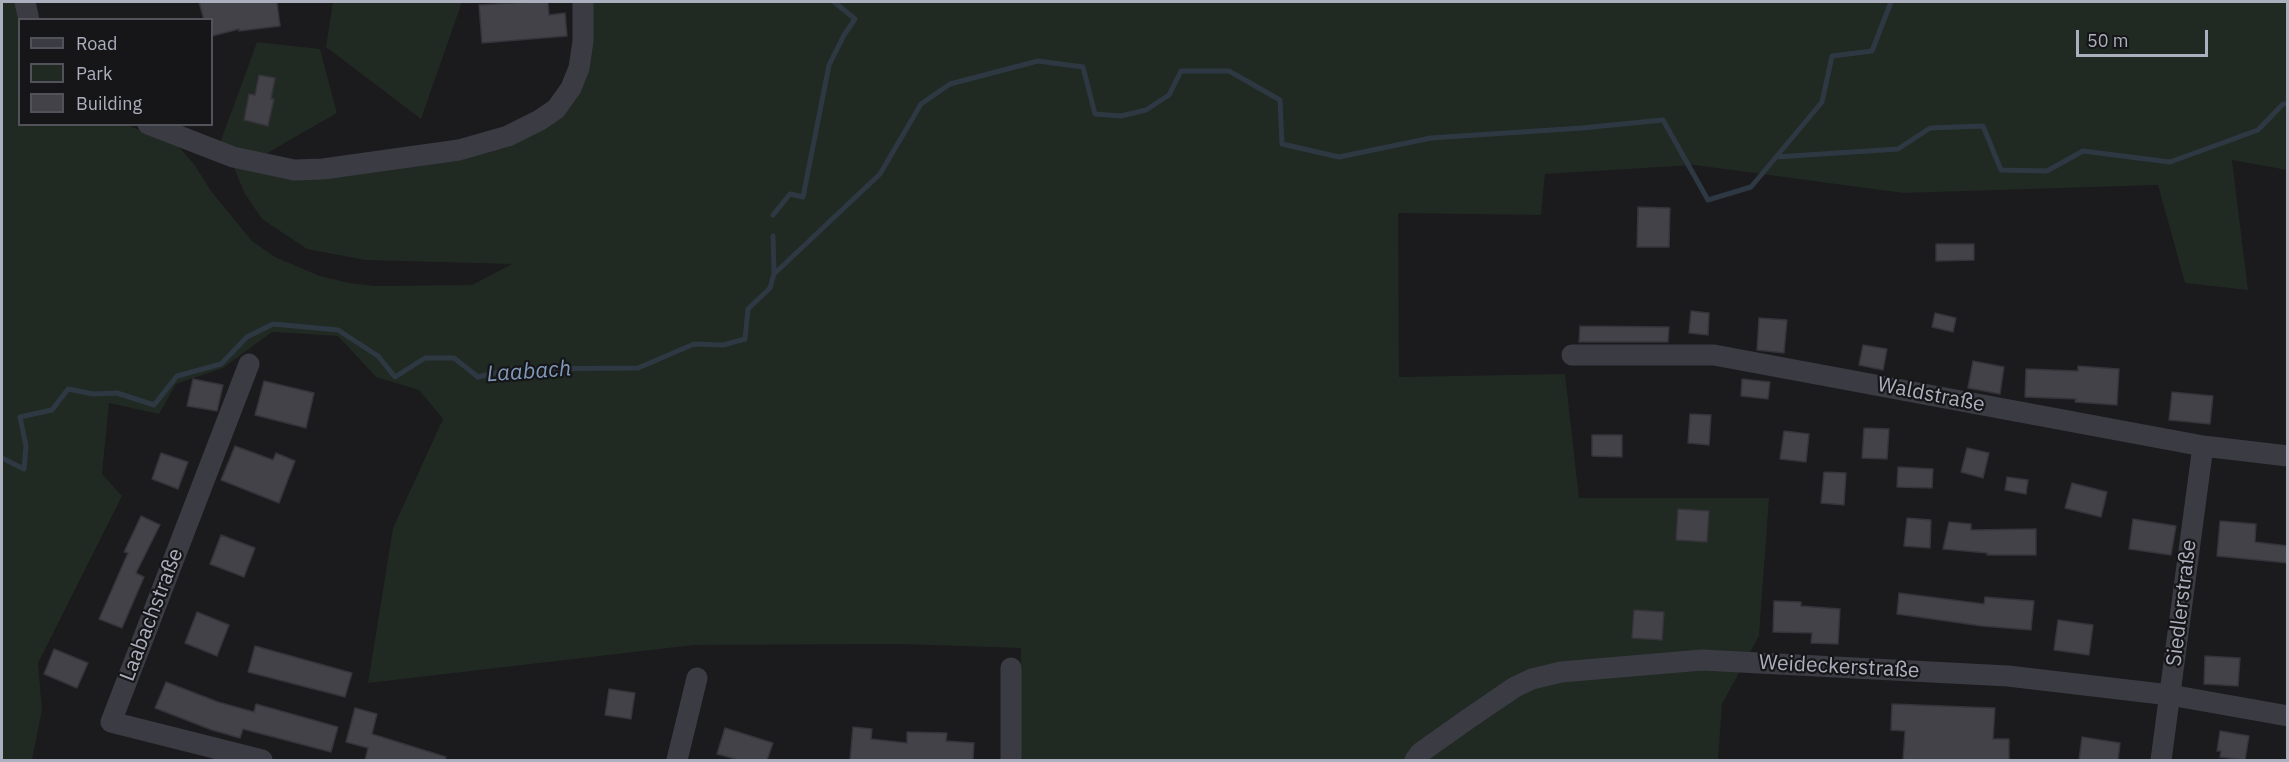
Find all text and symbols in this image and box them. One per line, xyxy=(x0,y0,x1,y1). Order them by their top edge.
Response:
legend xyxy=(18,18,213,126)
scale bar xyxy=(2079,18,2211,56)
text: 50 m xyxy=(2087,29,2129,52)
text: Road xyxy=(76,32,117,55)
text: Park xyxy=(76,62,112,85)
text: Building xyxy=(76,92,142,115)
water label: Laabach xyxy=(486,356,572,388)
street label: Waldstraße xyxy=(1875,372,1987,418)
street label: Siedlerstraße xyxy=(2162,538,2202,668)
street label: Laabachstraße xyxy=(115,545,189,685)
street label: Weideckerstraße xyxy=(1758,650,1920,684)

